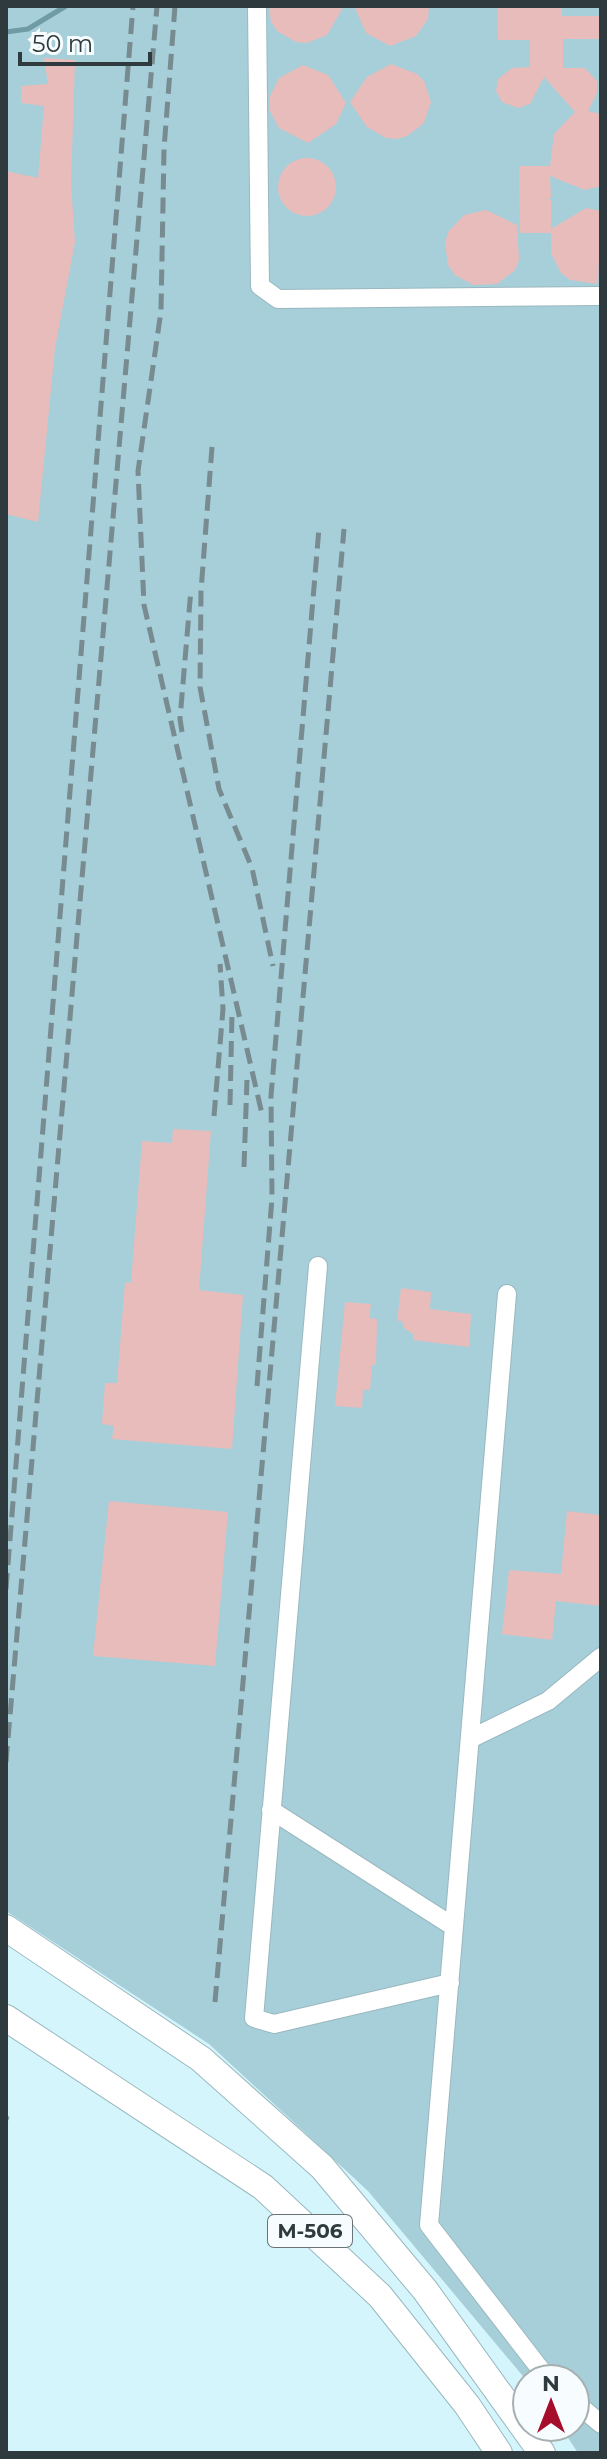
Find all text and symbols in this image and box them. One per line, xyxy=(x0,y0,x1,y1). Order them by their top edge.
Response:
scale bar xyxy=(20,16,150,66)
text: 50 m xyxy=(32,29,93,58)
road number: M-506 xyxy=(268,2215,352,2247)
north arrow xyxy=(511,2363,591,2443)
text: N xyxy=(542,2370,560,2397)

